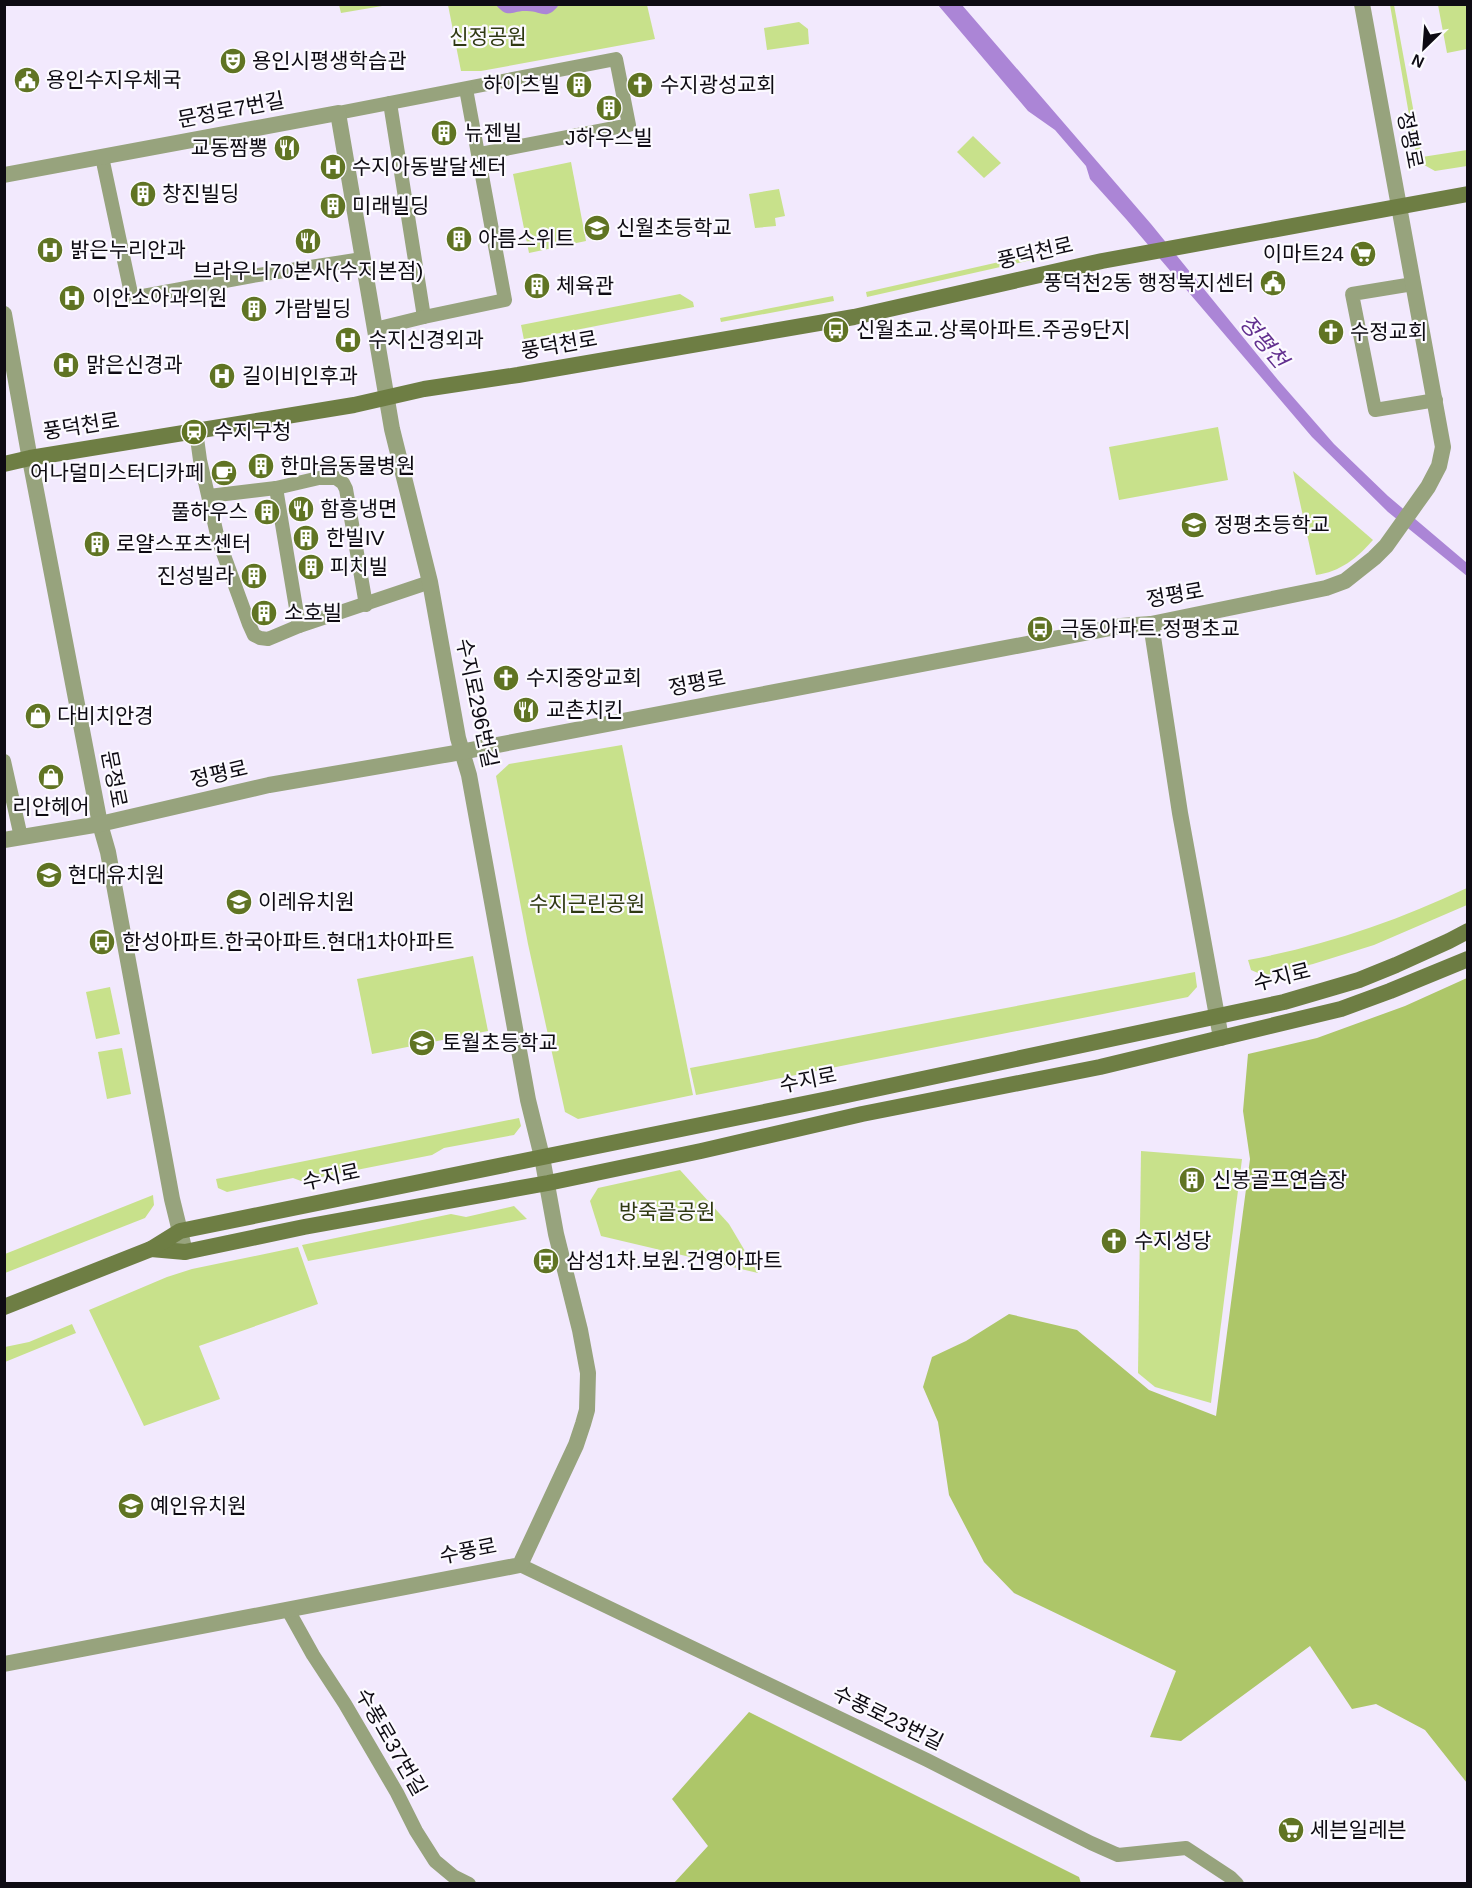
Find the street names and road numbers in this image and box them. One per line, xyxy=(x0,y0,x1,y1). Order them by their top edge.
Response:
street label: 문정로7번길 xyxy=(176,88,286,131)
street label: 정평로 xyxy=(1394,109,1427,171)
street label: 풍덕천로 xyxy=(995,233,1075,272)
street label: 풍덕천로 xyxy=(519,326,599,363)
street label: 풍덕천로 xyxy=(41,408,121,443)
street label: 정평로 xyxy=(1144,578,1205,611)
street label: 수지로296번길 xyxy=(453,636,502,770)
street label: 정평로 xyxy=(666,666,728,699)
street label: 문정로 xyxy=(98,748,131,810)
street label: 정평로 xyxy=(188,756,250,791)
street label: 수지로 xyxy=(1251,958,1313,995)
street label: 수지로 xyxy=(777,1063,839,1096)
street label: 수지로 xyxy=(300,1159,362,1194)
street label: 수풍로 xyxy=(437,1534,499,1567)
street label: 수풍로23번길 xyxy=(829,1681,947,1754)
street label: 수풍로37번길 xyxy=(351,1684,431,1799)

